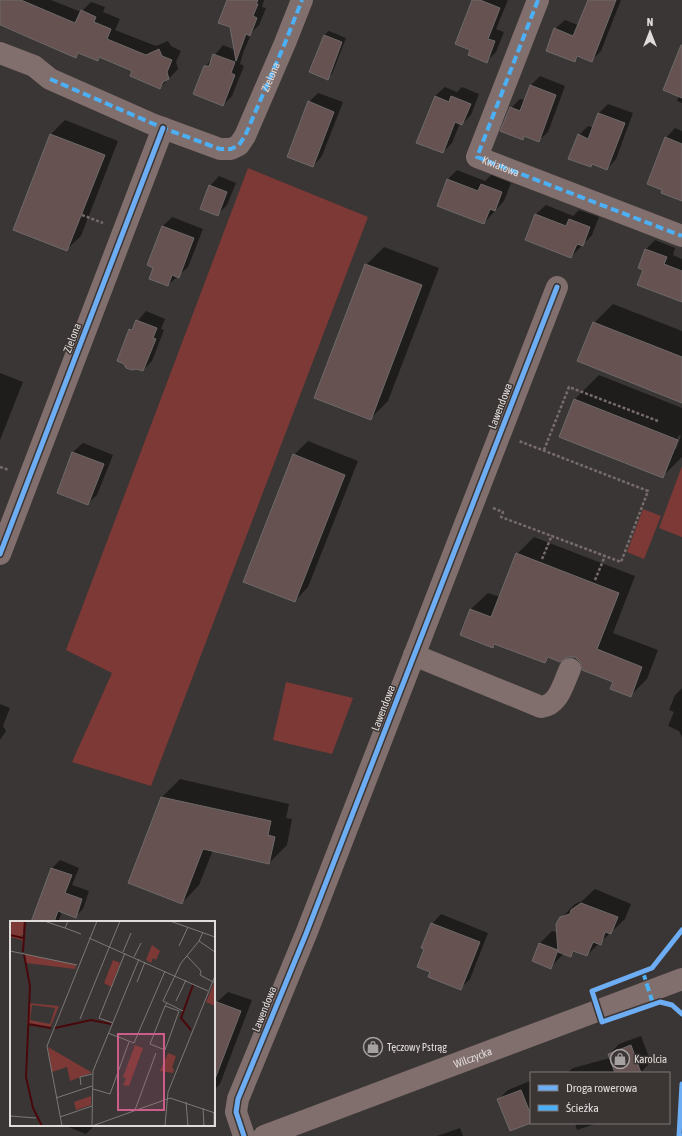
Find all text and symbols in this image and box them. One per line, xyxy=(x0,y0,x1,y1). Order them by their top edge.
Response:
north arrow xyxy=(630,12,670,52)
text: N xyxy=(647,16,653,28)
street label: Zielona xyxy=(259,60,282,94)
street label: Kwiatowa xyxy=(480,154,521,179)
street label: Zielona xyxy=(61,321,83,355)
street label: Lawendowa xyxy=(486,381,514,431)
street label: Lawendowa xyxy=(369,683,397,733)
inset map xyxy=(10,921,215,1126)
street label: Lawendowa xyxy=(249,984,279,1034)
shop icon: Tęczowy Pstrąg xyxy=(362,1036,384,1058)
place label: Tęczowy Pstrąg xyxy=(387,1041,447,1053)
street label: Wilczycka xyxy=(452,1045,494,1070)
shop icon: Karolcia xyxy=(609,1048,631,1070)
place label: Karolcia xyxy=(634,1053,667,1065)
legend xyxy=(530,1072,670,1124)
text: Droga rowerowa xyxy=(566,1081,637,1095)
text: Ścieżka xyxy=(566,1101,599,1115)

